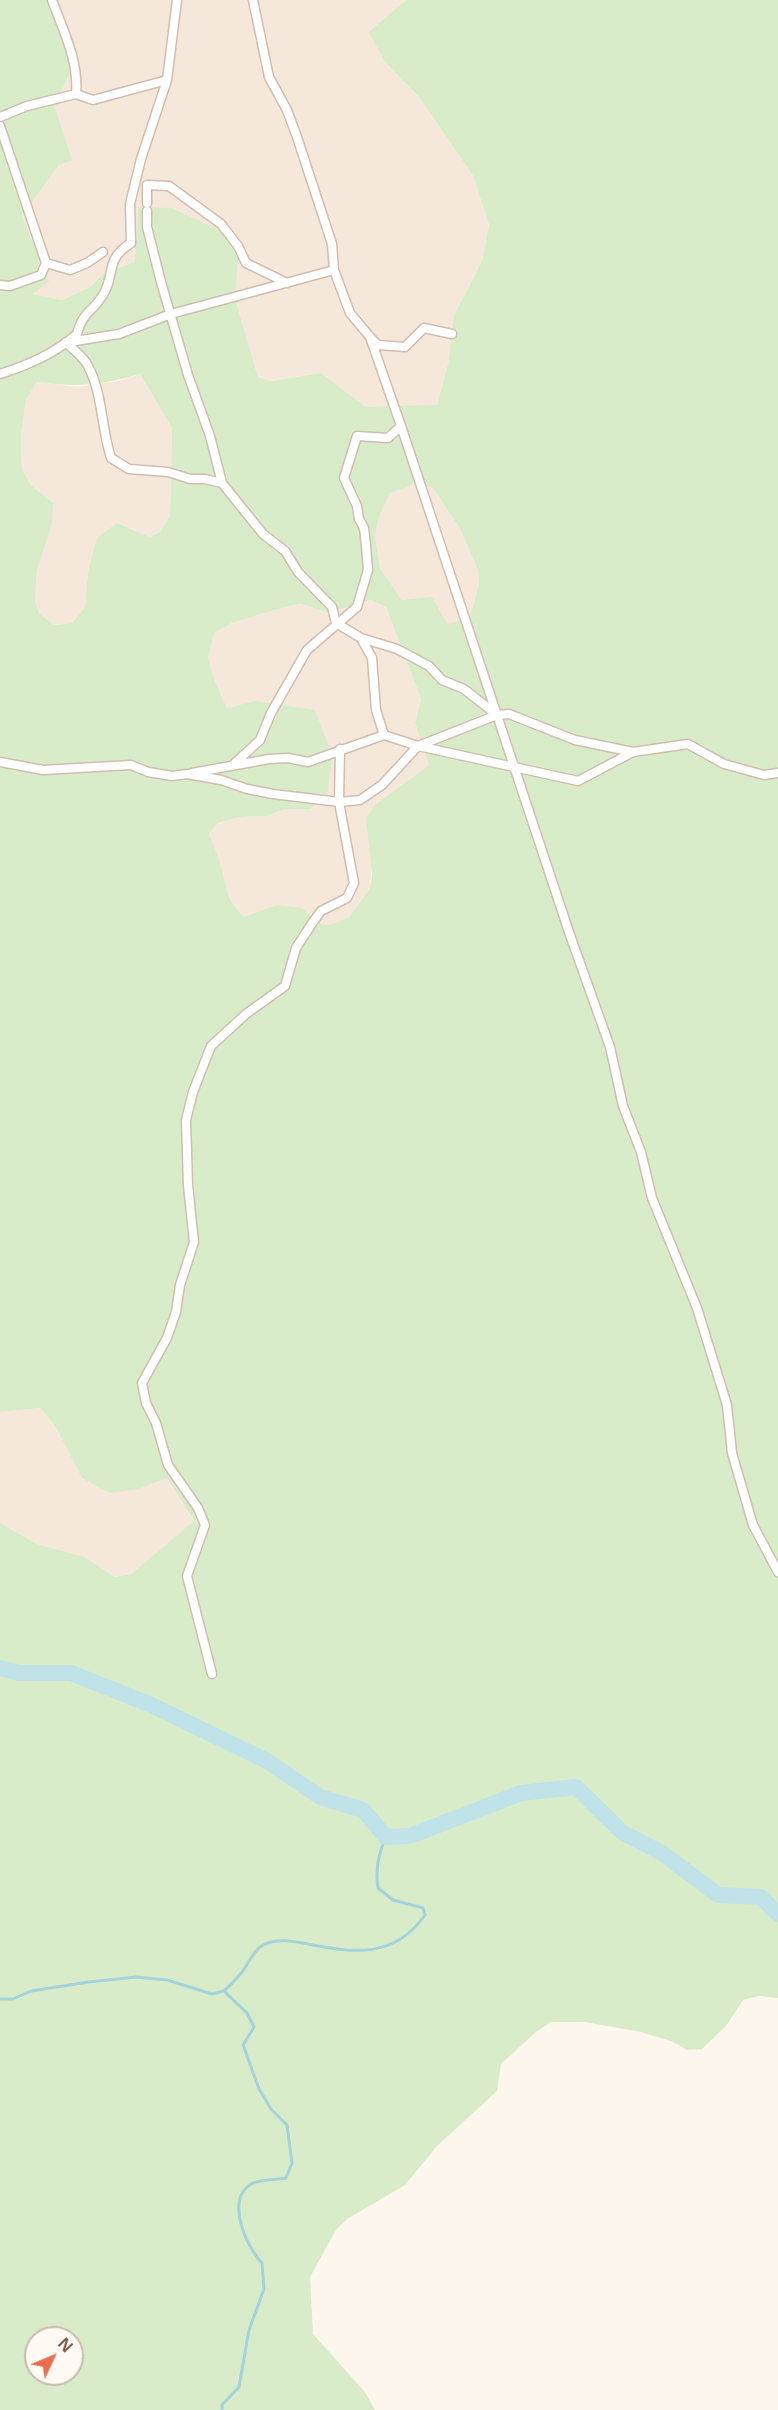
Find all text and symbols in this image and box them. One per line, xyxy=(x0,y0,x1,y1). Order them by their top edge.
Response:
north arrow xyxy=(24,2326,84,2386)
text: N xyxy=(53,2333,78,2357)

